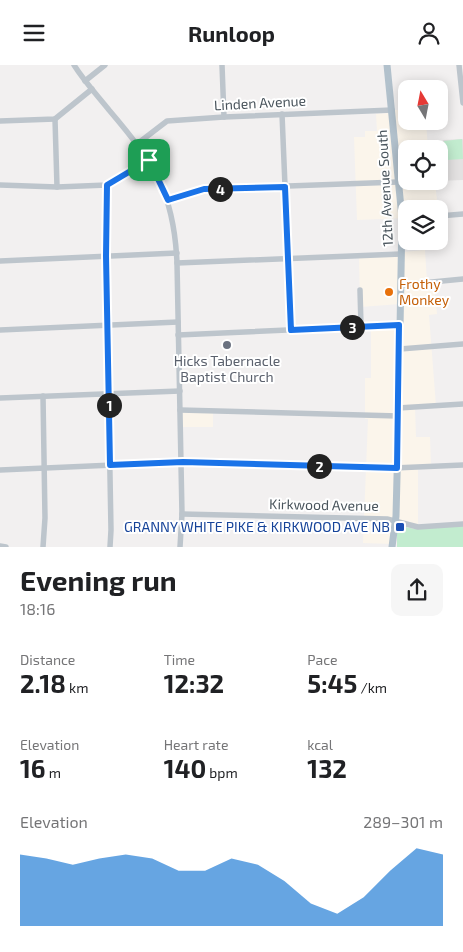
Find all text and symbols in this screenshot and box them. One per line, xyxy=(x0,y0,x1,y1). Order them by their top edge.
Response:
icon: menu xyxy=(20,19,48,47)
icon: person xyxy=(415,19,443,47)
text: Runloop xyxy=(188,20,275,46)
north arrow xyxy=(398,80,448,130)
map controls xyxy=(398,80,448,250)
street label: Linden Avenue xyxy=(213,92,306,113)
street label: 12th Avenue South xyxy=(373,129,396,247)
pin xyxy=(128,139,170,181)
button: locate xyxy=(398,140,448,190)
icon: arrive xyxy=(135,146,163,174)
pin: 4 xyxy=(208,177,232,201)
text: 4 xyxy=(216,181,225,198)
button: layers xyxy=(398,200,448,250)
place label: Frothy Monkey xyxy=(399,275,450,308)
marker: Frothy Monkey xyxy=(383,286,395,298)
pin: 3 xyxy=(340,315,364,339)
text: 3 xyxy=(349,319,356,336)
marker: Hicks Tabernacle Baptist Church xyxy=(221,339,233,351)
place label: Hicks Tabernacle Baptist Church xyxy=(174,352,280,385)
pin: 1 xyxy=(96,393,122,417)
text: 1 xyxy=(106,397,113,414)
pin: 2 xyxy=(306,453,332,479)
text: 2 xyxy=(315,458,324,475)
street label: Kirkwood Avenue xyxy=(269,495,379,514)
place label: GRANNY WHITE PIKE & KIRKWOOD AVE NB xyxy=(124,518,390,535)
marker: GRANNY WHITE PIKE & KIRKWOOD AVE NB xyxy=(394,521,406,533)
text: Evening run xyxy=(20,563,177,597)
button: share xyxy=(391,564,443,616)
text: 18:16 xyxy=(20,599,55,618)
text: Distance xyxy=(20,651,75,668)
text: Time xyxy=(164,651,195,668)
text: Pace xyxy=(307,651,337,668)
text: 2.18 xyxy=(20,668,66,698)
text: 12:32 xyxy=(164,668,224,698)
text: 5:45 xyxy=(307,668,357,698)
text: km xyxy=(66,679,88,696)
text: /km xyxy=(357,679,387,696)
text: Elevation xyxy=(20,736,79,753)
text: Heart rate xyxy=(164,736,228,753)
text: kcal xyxy=(307,736,333,753)
text: 16 xyxy=(20,753,46,783)
text: 140 xyxy=(164,753,206,783)
text: 132 xyxy=(307,753,347,783)
text: m xyxy=(46,764,61,781)
text: bpm xyxy=(206,764,238,781)
text: Elevation xyxy=(20,812,88,831)
text: 289–301 m xyxy=(363,812,443,831)

